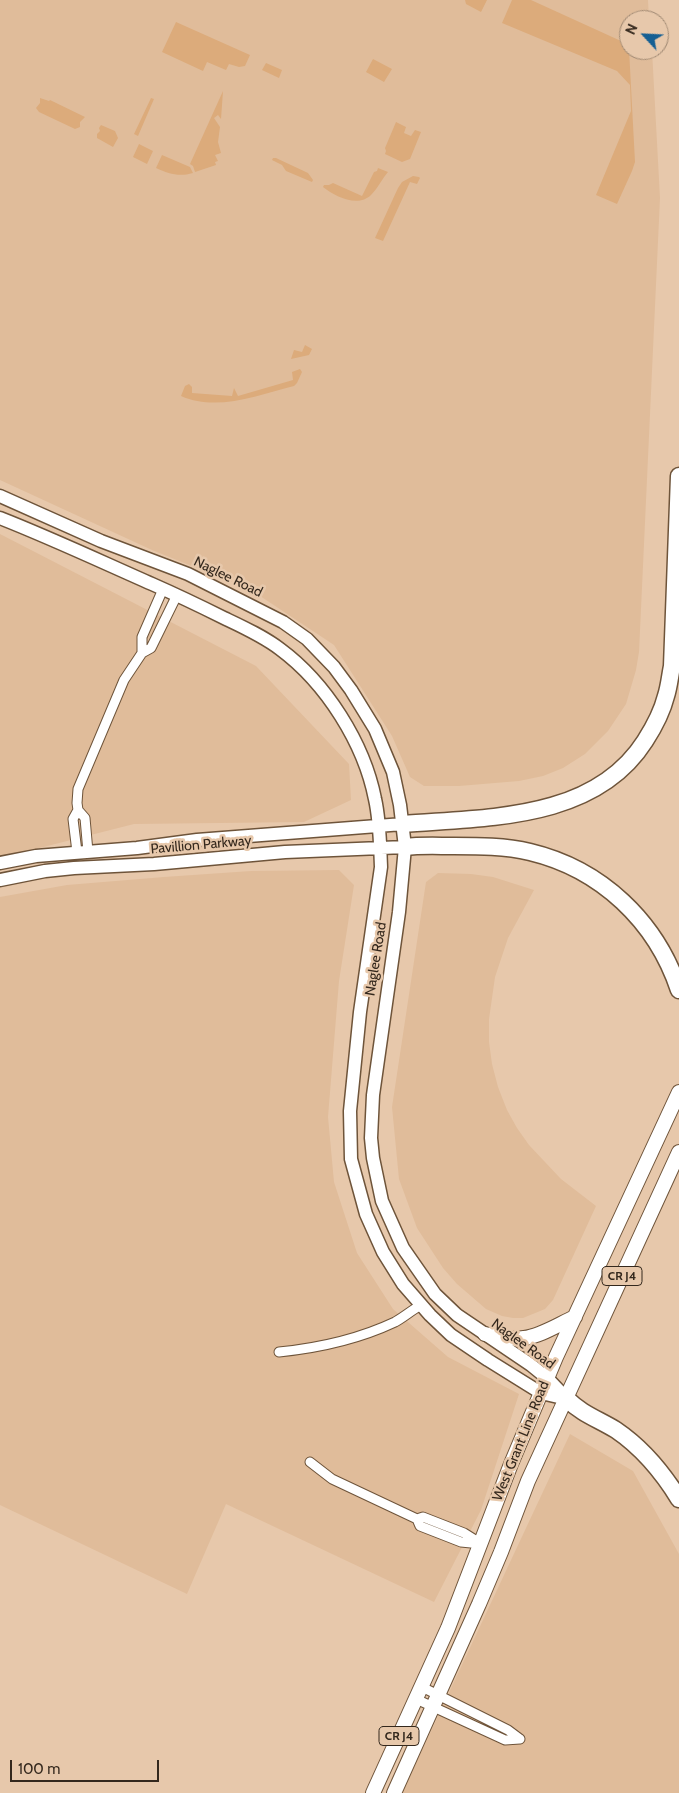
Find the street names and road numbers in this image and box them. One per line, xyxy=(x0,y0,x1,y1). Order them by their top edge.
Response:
street label: Naglee Road xyxy=(191,553,265,601)
street label: Pavillion Parkway xyxy=(150,832,252,858)
street label: Naglee Road xyxy=(362,921,390,997)
road number: CR J4 xyxy=(602,1266,642,1285)
street label: Naglee Road xyxy=(488,1315,558,1373)
street label: West Grant Line Road xyxy=(489,1379,553,1503)
road number: CR J4 xyxy=(379,1726,419,1745)

